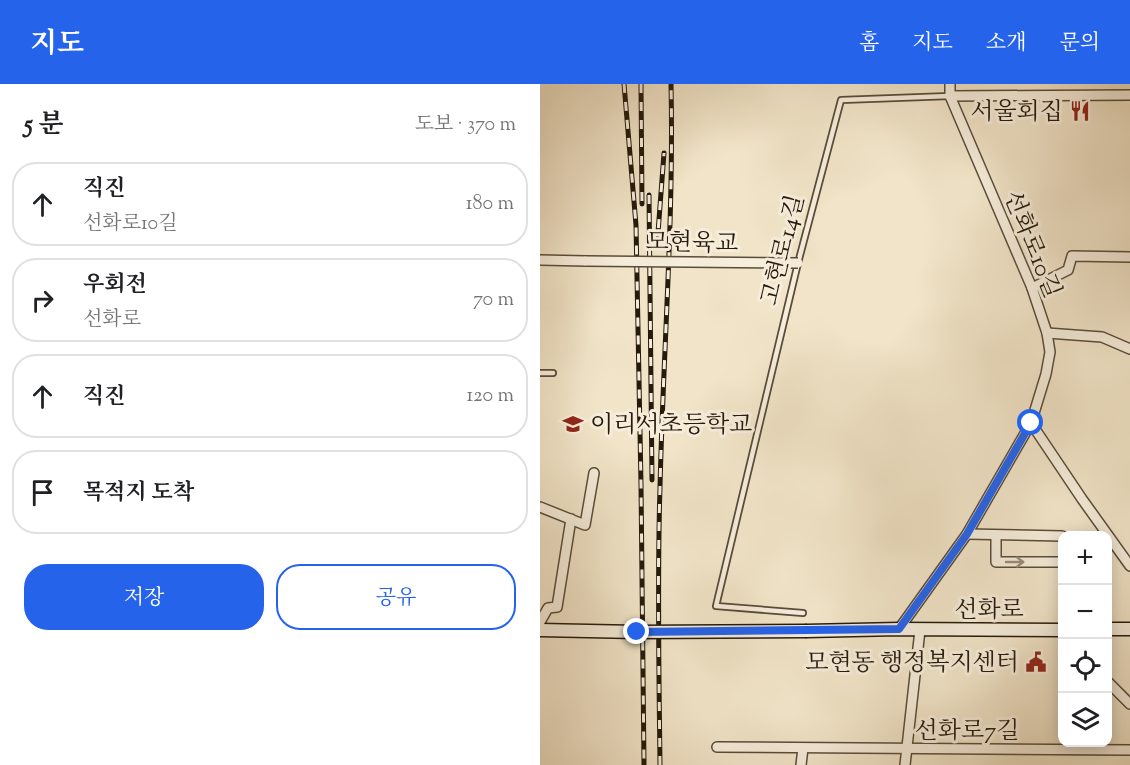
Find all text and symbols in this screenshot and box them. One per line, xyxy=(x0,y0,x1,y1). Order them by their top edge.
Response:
text: 지도 xyxy=(30,25,84,65)
text: 홈 xyxy=(859,29,879,59)
text: 지도 xyxy=(912,29,953,59)
text: 소개 xyxy=(986,29,1026,59)
text: 문의 xyxy=(1059,29,1100,59)
place label: 서울회집 xyxy=(970,96,1063,130)
restaurant icon: 서울회집 xyxy=(1068,99,1092,123)
text: 5 분 xyxy=(24,107,64,144)
text: 도보 · 370 m xyxy=(415,111,516,140)
text: 직진 xyxy=(83,174,126,206)
street label: 선화로10길 xyxy=(994,186,1068,304)
icon: ahead xyxy=(26,188,59,221)
text: 180 m xyxy=(466,190,514,219)
street label: 고현로14길 xyxy=(754,192,814,309)
text: 선화로10길 xyxy=(83,210,177,239)
street label: 모현육교 xyxy=(645,226,739,262)
text: 우회전 xyxy=(83,270,147,302)
icon: right xyxy=(26,284,59,317)
text: 70 m xyxy=(473,286,514,315)
text: 선화로 xyxy=(83,306,141,335)
icon: ahead xyxy=(26,380,59,413)
text: 직진 xyxy=(83,382,126,414)
text: 120 m xyxy=(466,382,514,411)
place label: 이리서초등학교 xyxy=(590,409,752,443)
route start xyxy=(1017,409,1043,435)
school or university icon: 이리서초등학교 xyxy=(561,412,585,436)
icon: arrive xyxy=(26,476,59,509)
text: 목적지 도착 xyxy=(83,478,194,510)
map controls xyxy=(1058,531,1112,747)
button: + xyxy=(1058,531,1112,585)
one-way arrow xyxy=(1005,556,1025,568)
button: 저장 xyxy=(24,564,264,630)
button: 공유 xyxy=(276,564,516,630)
button: − xyxy=(1058,585,1112,639)
street label: 선화로 xyxy=(954,594,1024,628)
route end xyxy=(623,618,649,644)
button: locate xyxy=(1058,639,1112,693)
place label: 모현동 행정복지센터 xyxy=(805,647,1019,681)
public building icon: 모현동 행정복지센터 xyxy=(1024,650,1048,674)
button: layers xyxy=(1058,693,1112,747)
street label: 선화로7길 xyxy=(915,715,1019,749)

